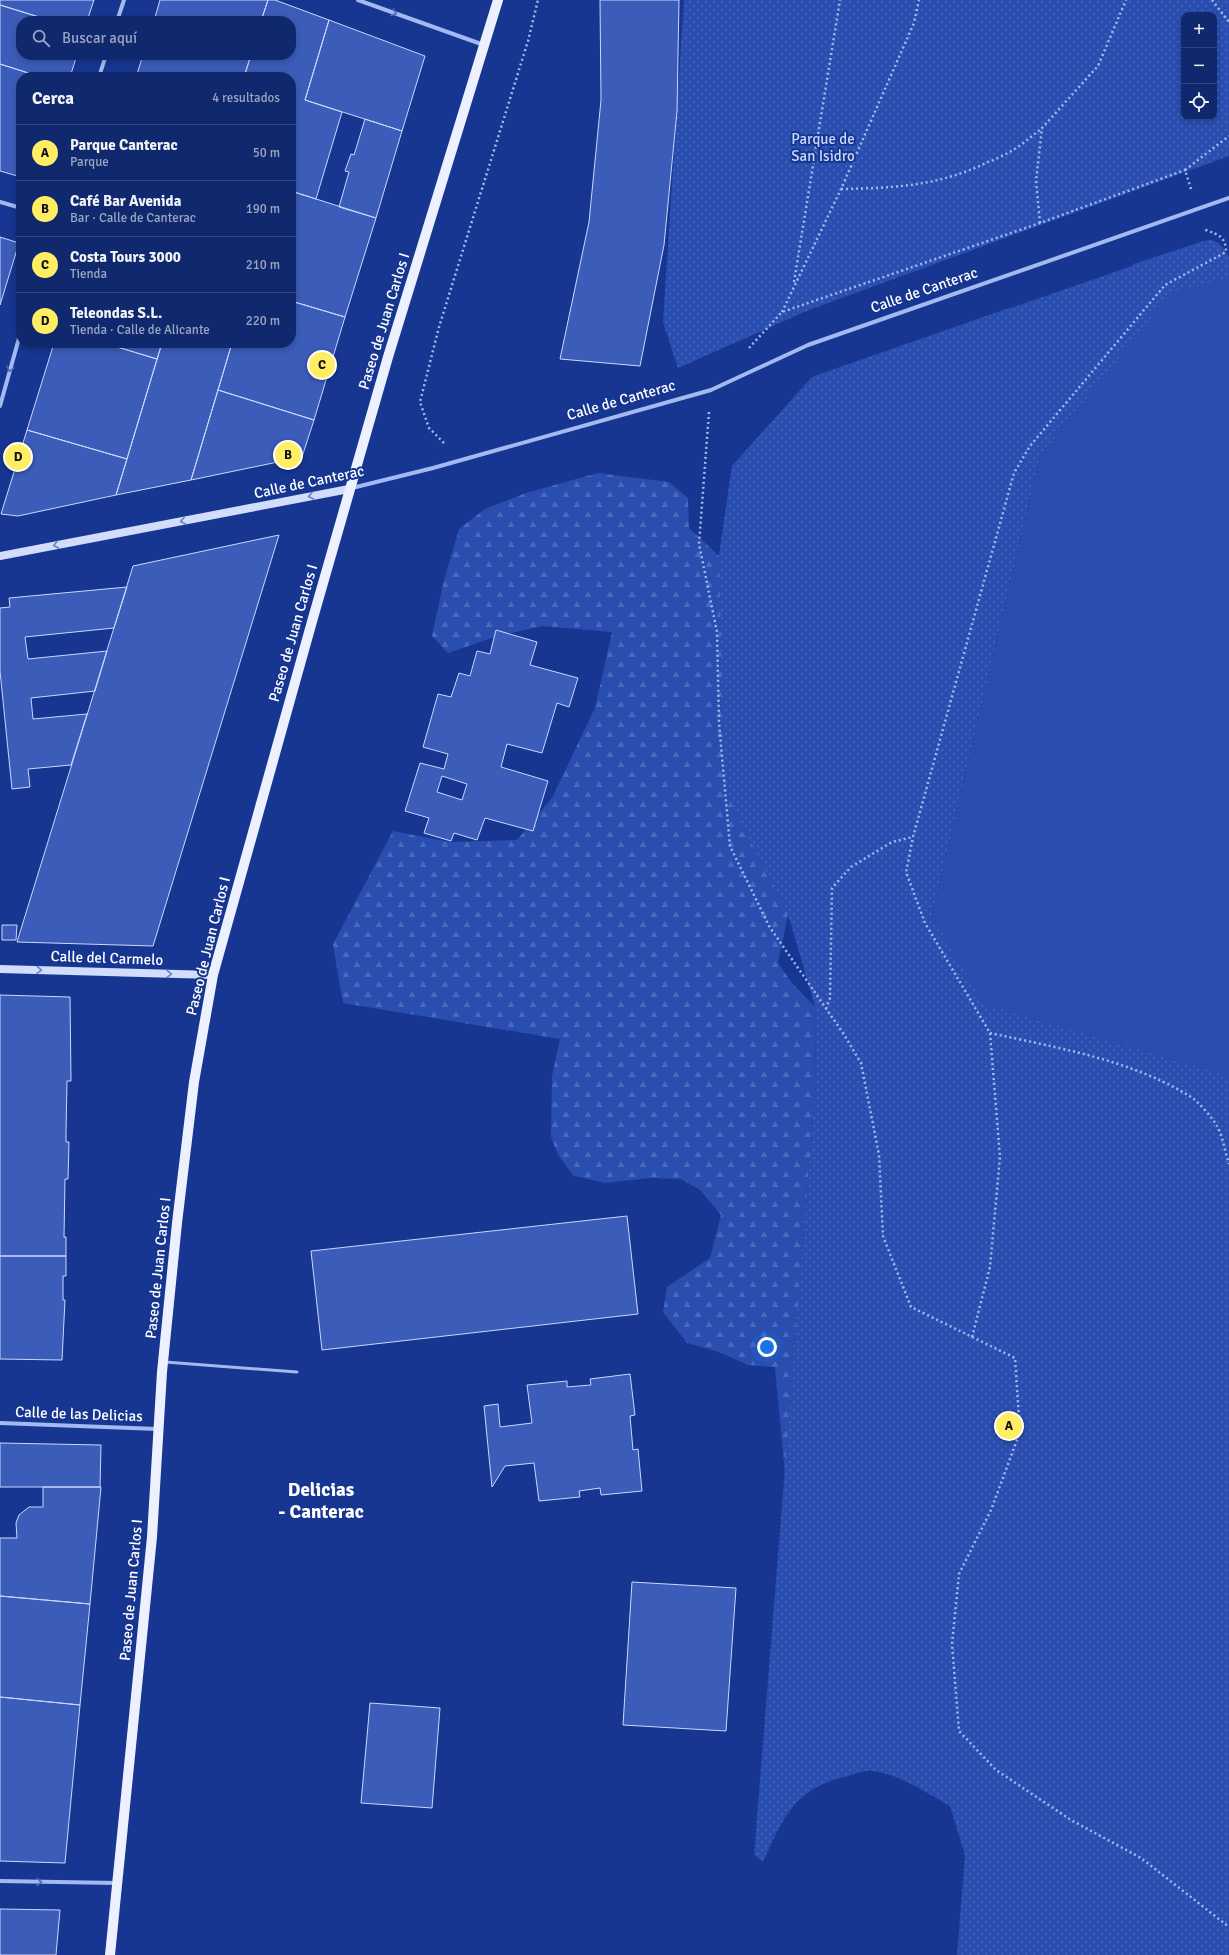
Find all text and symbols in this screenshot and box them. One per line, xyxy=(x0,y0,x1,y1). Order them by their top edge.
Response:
one-way arrow xyxy=(391,9,398,17)
map controls xyxy=(1181,12,1217,120)
button: + xyxy=(1181,12,1217,48)
search box xyxy=(16,16,296,60)
icon: search xyxy=(30,27,52,49)
text: Buscar aquí xyxy=(62,29,137,47)
button: − xyxy=(1181,48,1217,84)
button: locate xyxy=(1181,84,1217,120)
text: Cerca xyxy=(32,88,74,109)
text: 4 resultados xyxy=(212,90,280,106)
park label: Parque de San Isidro xyxy=(791,130,855,165)
text: Parque Canterac xyxy=(70,136,178,154)
text: A xyxy=(41,145,49,161)
text: 50 m xyxy=(253,145,280,161)
text: Parque xyxy=(70,154,109,170)
text: Café Bar Avenida xyxy=(70,192,181,210)
text: B xyxy=(41,201,49,217)
text: 190 m xyxy=(246,201,280,217)
text: Bar · Calle de Canterac xyxy=(70,210,196,226)
text: Costa Tours 3000 xyxy=(70,248,181,266)
street label: Paseo de Juan Carlos I xyxy=(355,250,413,392)
text: C xyxy=(41,257,49,273)
text: 210 m xyxy=(246,257,280,273)
street label: Calle de Canterac xyxy=(868,263,980,317)
text: Tienda xyxy=(70,266,107,282)
text: Teleondas S.L. xyxy=(70,304,162,322)
text: D xyxy=(41,313,49,329)
text: 220 m xyxy=(246,313,280,329)
text: Tienda · Calle de Alicante xyxy=(70,322,210,338)
pin: C xyxy=(309,350,335,380)
one-way arrow xyxy=(7,365,15,372)
street label: Calle de Canterac xyxy=(565,376,677,424)
pin: B xyxy=(275,440,301,470)
pin: D xyxy=(5,442,31,472)
street label: Calle de Canterac xyxy=(252,462,366,502)
one-way arrow xyxy=(308,492,314,500)
one-way arrow xyxy=(180,516,186,525)
one-way arrow xyxy=(53,541,59,549)
street label: Paseo de Juan Carlos I xyxy=(265,562,321,704)
street label: Paseo de Juan Carlos I xyxy=(182,875,234,1017)
street label: Calle del Carmelo xyxy=(50,947,164,969)
one-way arrow xyxy=(36,966,42,974)
one-way arrow xyxy=(166,970,172,978)
street label: Paseo de Juan Carlos I xyxy=(142,1196,174,1340)
your location xyxy=(757,1337,777,1357)
street label: Calle de las Delicias xyxy=(15,1403,144,1425)
pin: A xyxy=(996,1411,1022,1441)
district label: Delicias - Canterac xyxy=(278,1478,364,1524)
street label: Paseo de Juan Carlos I xyxy=(116,1518,146,1662)
one-way arrow xyxy=(36,1878,42,1886)

